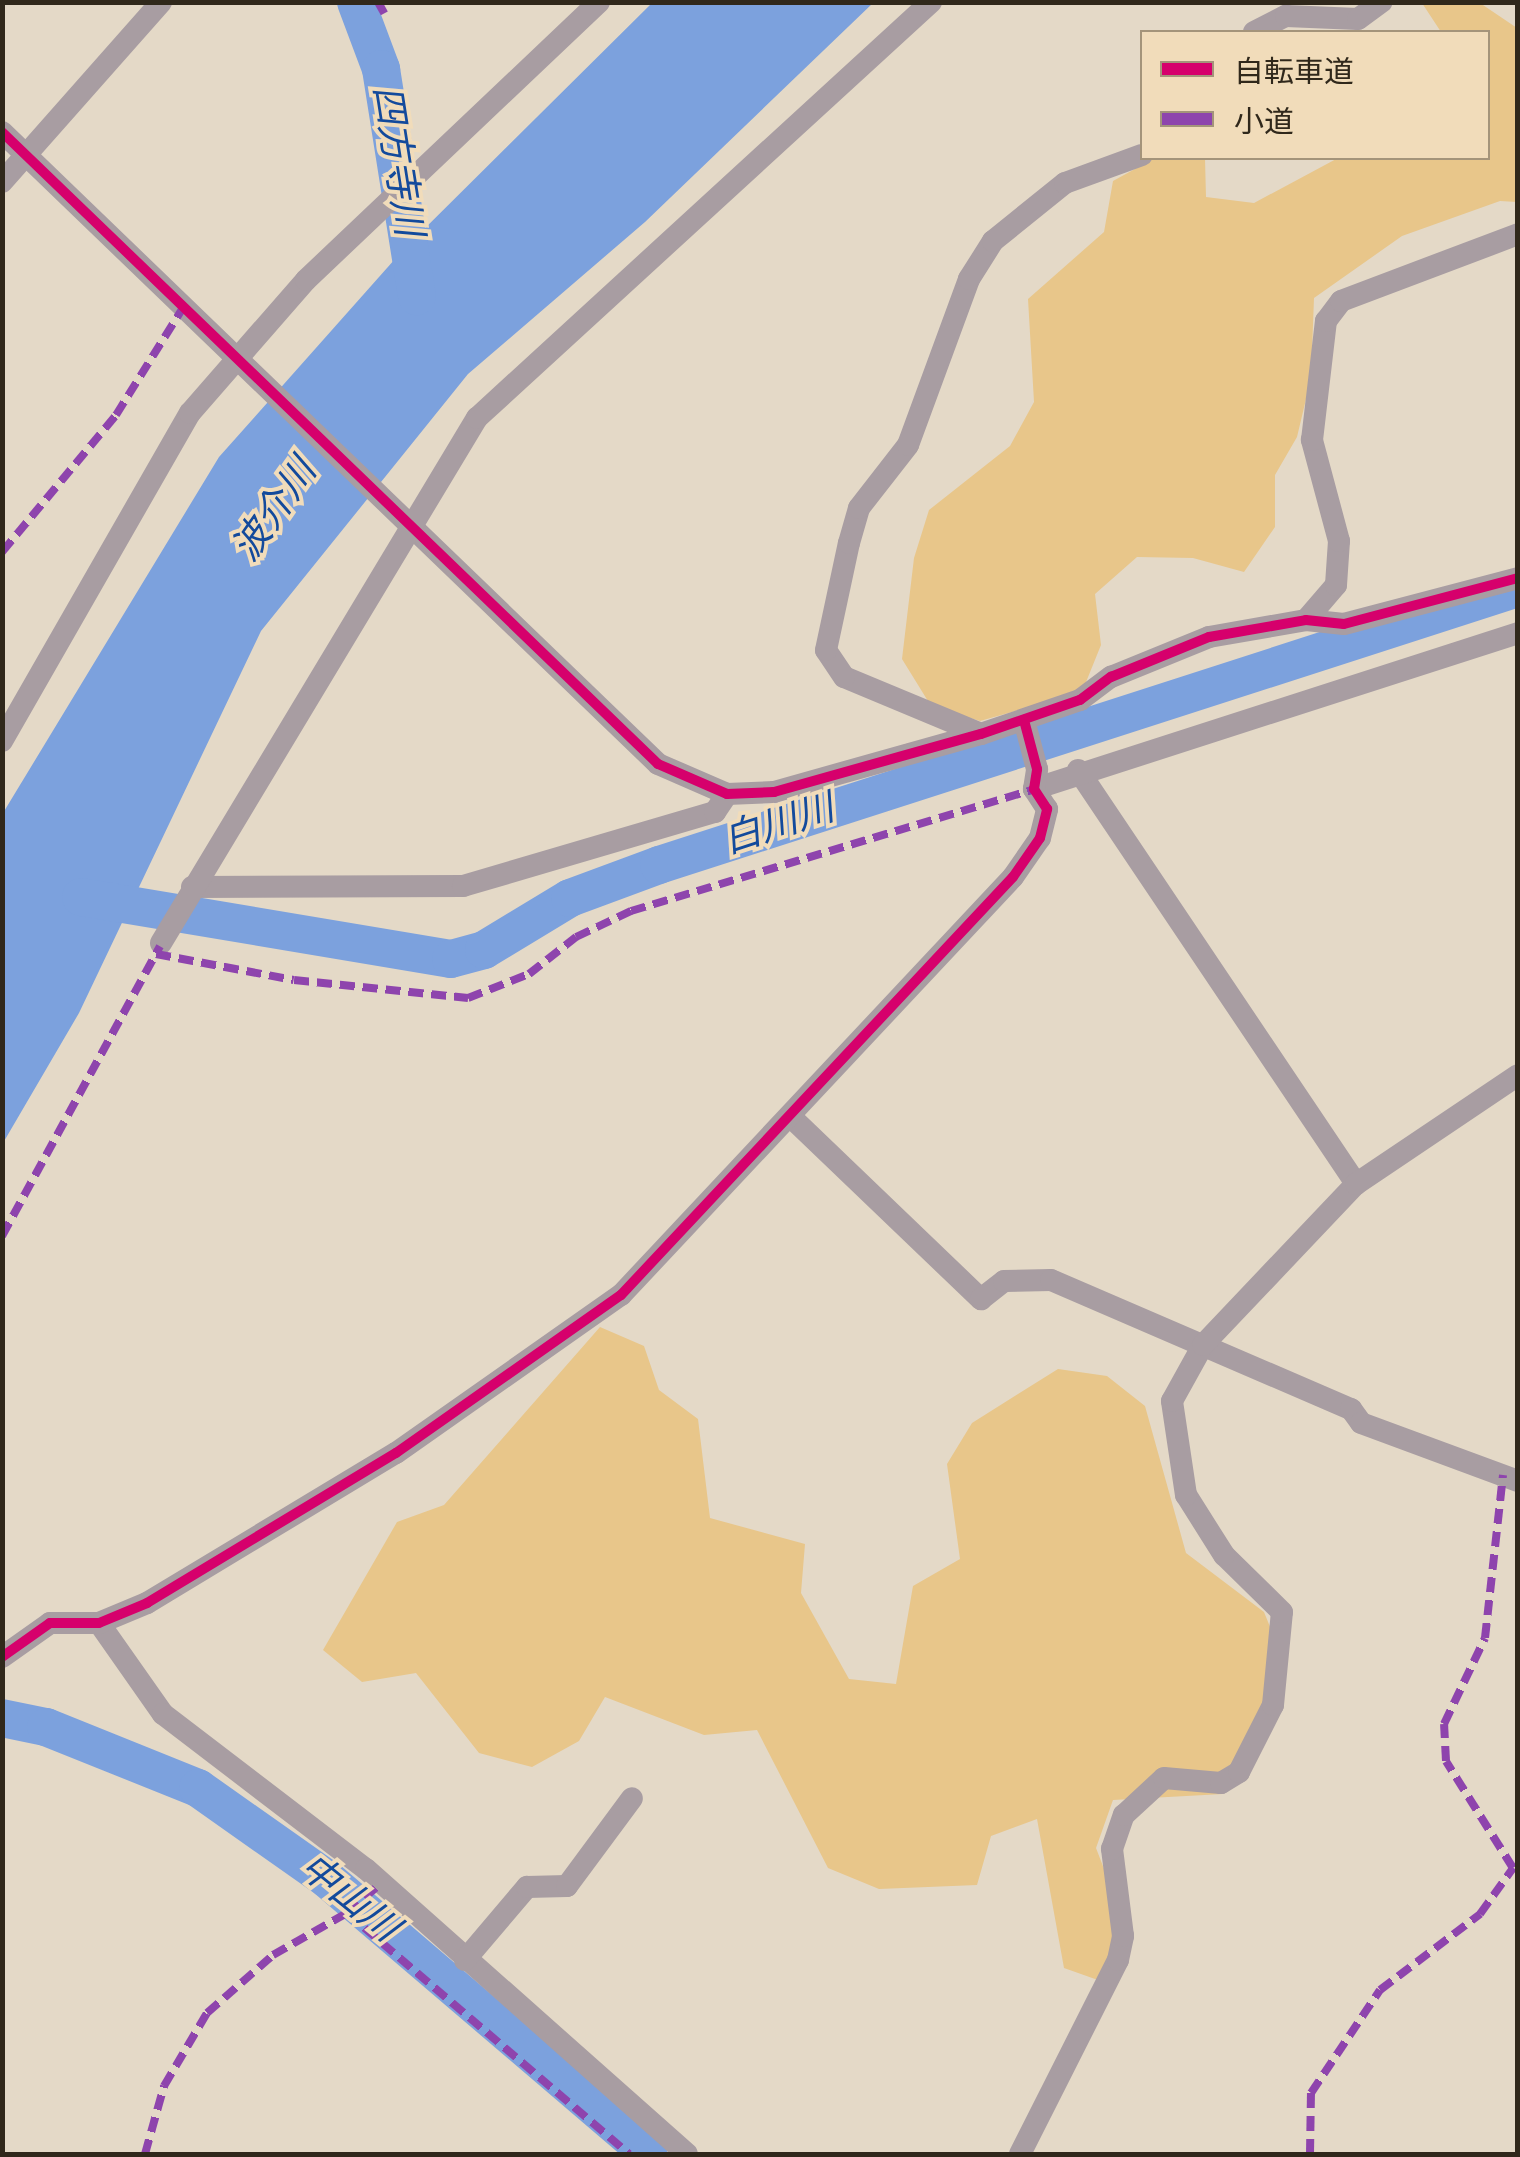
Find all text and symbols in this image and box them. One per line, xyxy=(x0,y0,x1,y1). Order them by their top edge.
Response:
legend xyxy=(1140,30,1490,160)
text: 自転車道 xyxy=(1234,58,1354,88)
water label: 四方寺川 xyxy=(362,82,430,240)
text: 小道 xyxy=(1234,108,1294,138)
water label: 波介川 xyxy=(225,451,327,571)
water label: 白川川 xyxy=(718,787,840,865)
water label: 中山川 xyxy=(289,1845,407,1953)

